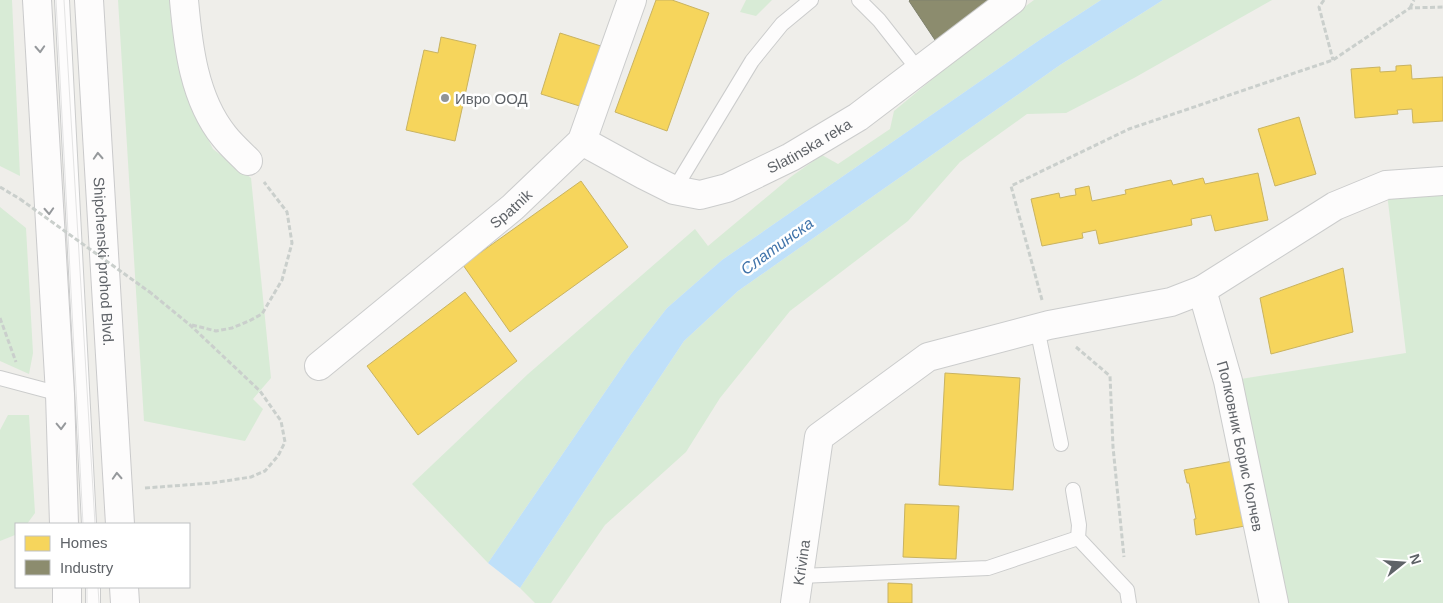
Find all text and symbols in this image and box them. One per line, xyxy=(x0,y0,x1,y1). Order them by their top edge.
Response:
one-way arrow xyxy=(34,45,45,53)
place label: Ивро ООД xyxy=(455,90,528,107)
marker: Ивро ООД xyxy=(439,92,451,104)
street label: Slatinska reka xyxy=(764,114,855,176)
one-way arrow xyxy=(92,152,103,160)
street label: Shipchenski prohod Blvd. xyxy=(91,177,118,347)
street label: Spatnik xyxy=(486,185,535,231)
one-way arrow xyxy=(43,207,54,215)
water label: Слатинска xyxy=(738,214,816,278)
street label: Полковник Борис Колчев xyxy=(1214,359,1267,533)
one-way arrow xyxy=(55,422,66,430)
one-way arrow xyxy=(111,471,122,479)
legend xyxy=(15,523,190,588)
text: Homes xyxy=(60,534,108,551)
street label: Krivina xyxy=(789,538,813,586)
north arrow xyxy=(1378,538,1428,588)
text: N xyxy=(1406,552,1425,566)
text: Industry xyxy=(60,559,114,576)

